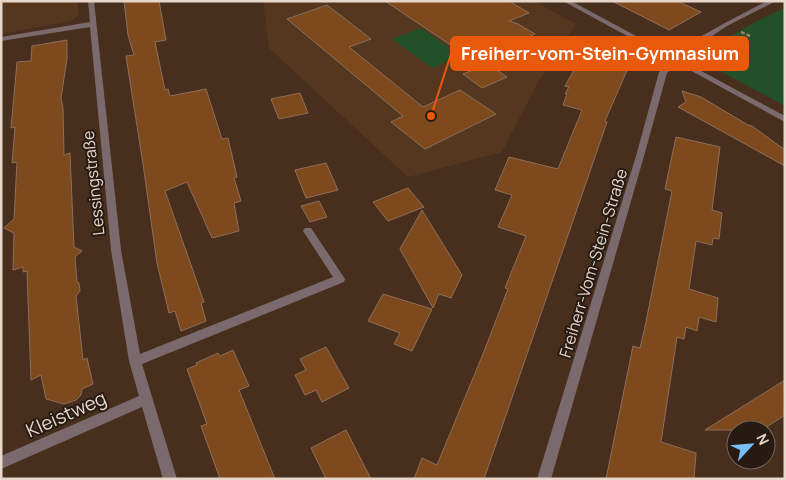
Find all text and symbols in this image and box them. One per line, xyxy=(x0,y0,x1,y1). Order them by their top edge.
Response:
callout: Freiherr-vom-Stein-Gymnasium xyxy=(451,37,748,70)
text: Freiherr-vom-Stein-Gymnasium xyxy=(461,41,739,65)
street label: Lessingstraße xyxy=(77,130,109,236)
street label: Freiherr-Vom-Stein-Straße xyxy=(554,166,632,360)
street label: Kleistweg xyxy=(22,385,110,443)
north arrow xyxy=(726,420,776,470)
text: N xyxy=(752,430,774,448)

